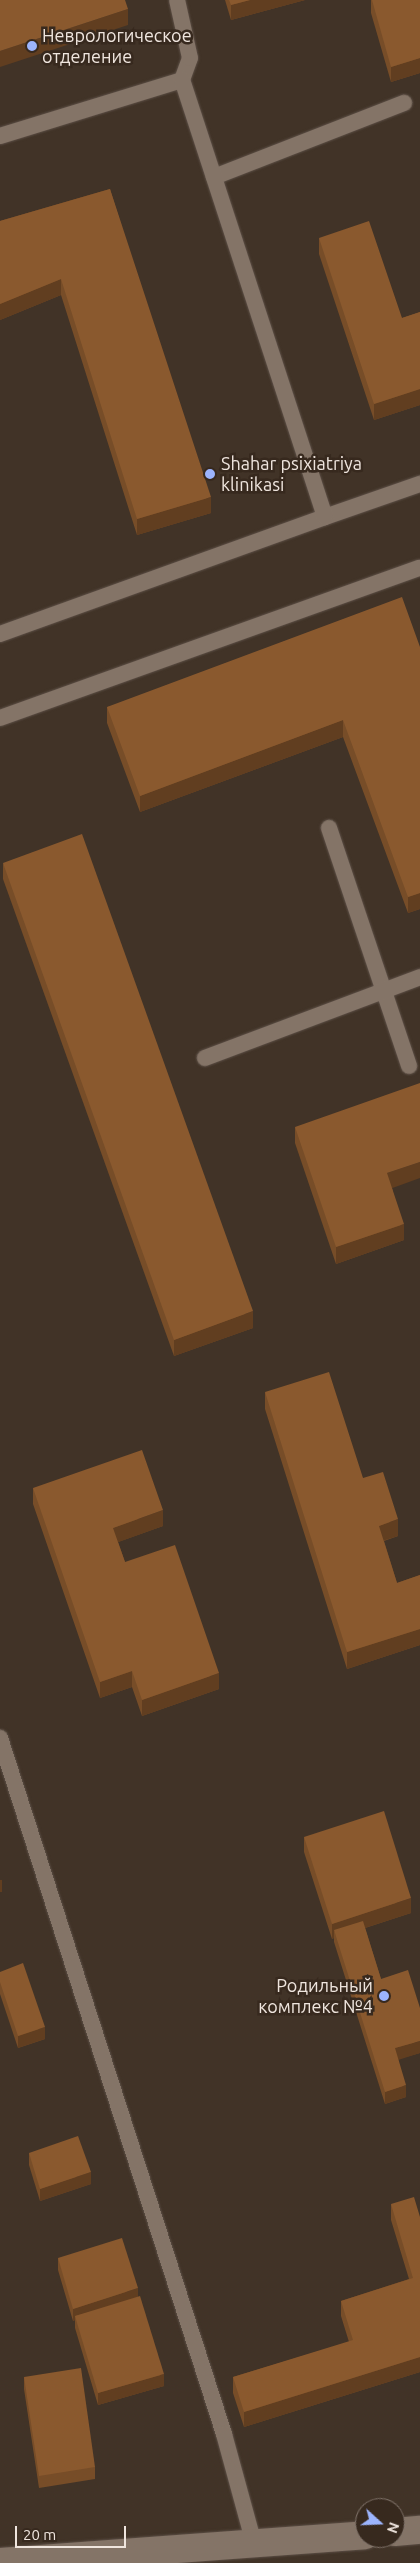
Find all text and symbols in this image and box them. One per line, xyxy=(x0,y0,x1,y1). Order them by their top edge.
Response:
place label: Неврологическое отделение xyxy=(42,25,192,68)
marker: Неврологическое отделение xyxy=(26,40,38,52)
place label: Shahar psixiatriya klinikasi xyxy=(221,453,362,496)
marker: Shahar psixiatriya klinikasi xyxy=(203,467,217,481)
place label: Родильный комплекс №4 xyxy=(258,1975,373,2018)
marker: Родильный комплекс №4 xyxy=(377,1989,391,2003)
north arrow xyxy=(355,2498,405,2548)
scale bar xyxy=(18,2516,129,2548)
text: N xyxy=(384,2520,402,2535)
text: 20 m xyxy=(23,2526,56,2543)

